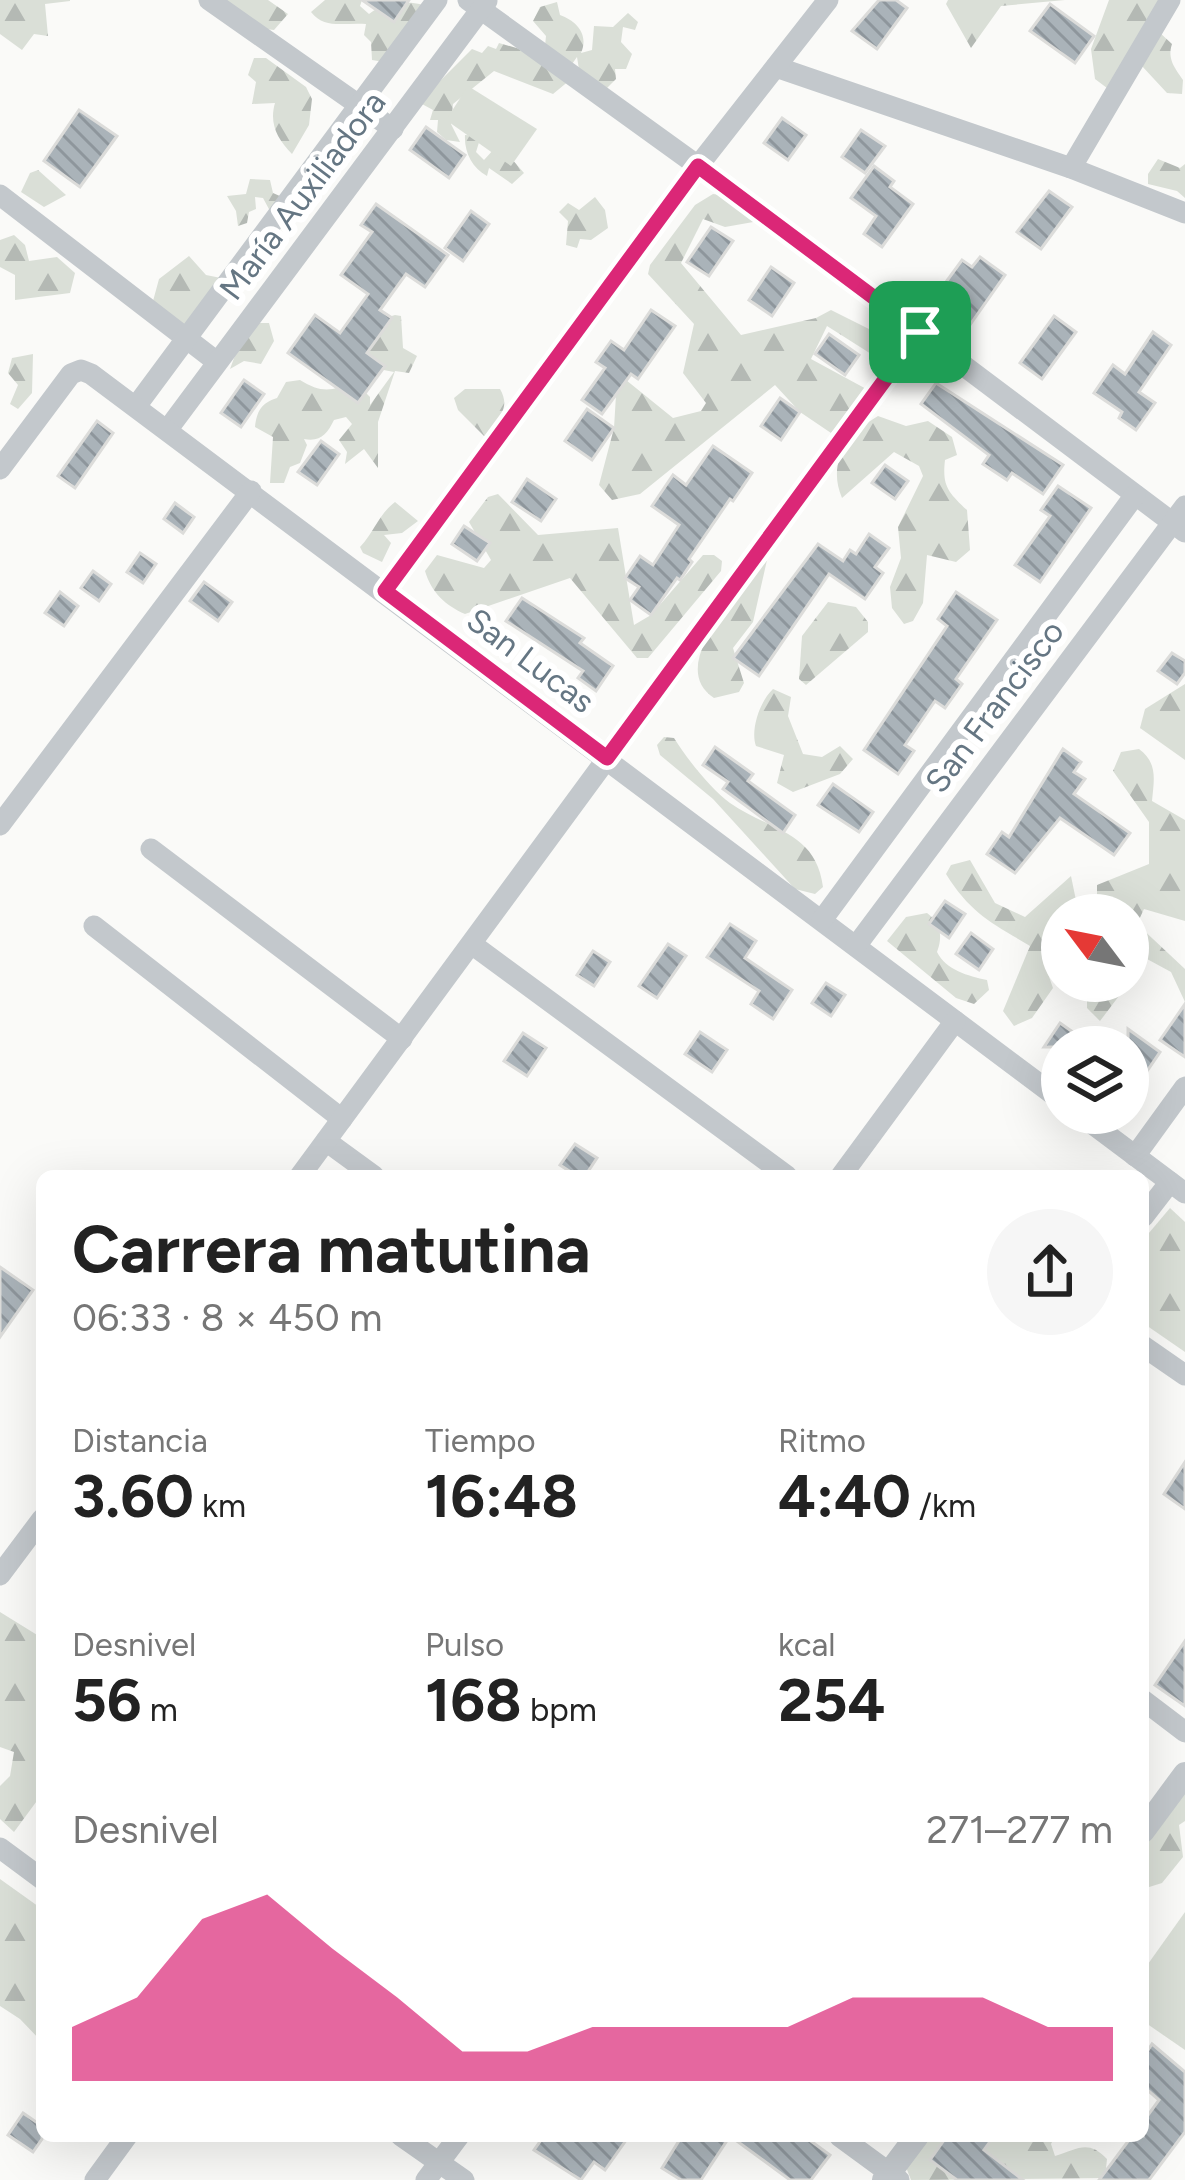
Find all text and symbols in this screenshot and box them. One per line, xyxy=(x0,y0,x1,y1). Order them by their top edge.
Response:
street label: María Auxiliadora xyxy=(211,83,393,307)
pin xyxy=(869,281,971,383)
icon: arrive xyxy=(887,299,953,365)
street label: San Lucas xyxy=(459,600,602,721)
street label: San Francisco xyxy=(917,612,1072,800)
north arrow xyxy=(1041,894,1149,1002)
map controls xyxy=(1041,894,1149,1134)
button: layers xyxy=(1041,1026,1149,1134)
text: Carrera matutina xyxy=(72,1209,591,1289)
button: share xyxy=(987,1209,1113,1335)
text: 06:33 · 8 × 450 m xyxy=(72,1294,383,1341)
text: Distancia xyxy=(72,1421,208,1460)
text: Tiempo xyxy=(425,1421,536,1460)
text: Ritmo xyxy=(778,1421,866,1460)
text: 3.60 xyxy=(72,1460,194,1532)
text: 16:48 xyxy=(425,1460,578,1532)
text: 4:40 xyxy=(778,1460,911,1532)
text: km xyxy=(194,1486,246,1525)
text: /km xyxy=(911,1486,976,1525)
text: Desnivel xyxy=(72,1625,196,1664)
text: Pulso xyxy=(425,1625,504,1664)
text: kcal xyxy=(778,1625,836,1664)
text: 56 xyxy=(72,1664,142,1736)
text: 168 xyxy=(425,1664,522,1736)
text: 254 xyxy=(778,1664,886,1736)
text: m xyxy=(142,1690,178,1729)
text: bpm xyxy=(522,1690,597,1729)
text: Desnivel xyxy=(72,1806,219,1853)
text: 271–277 m xyxy=(926,1806,1113,1853)

